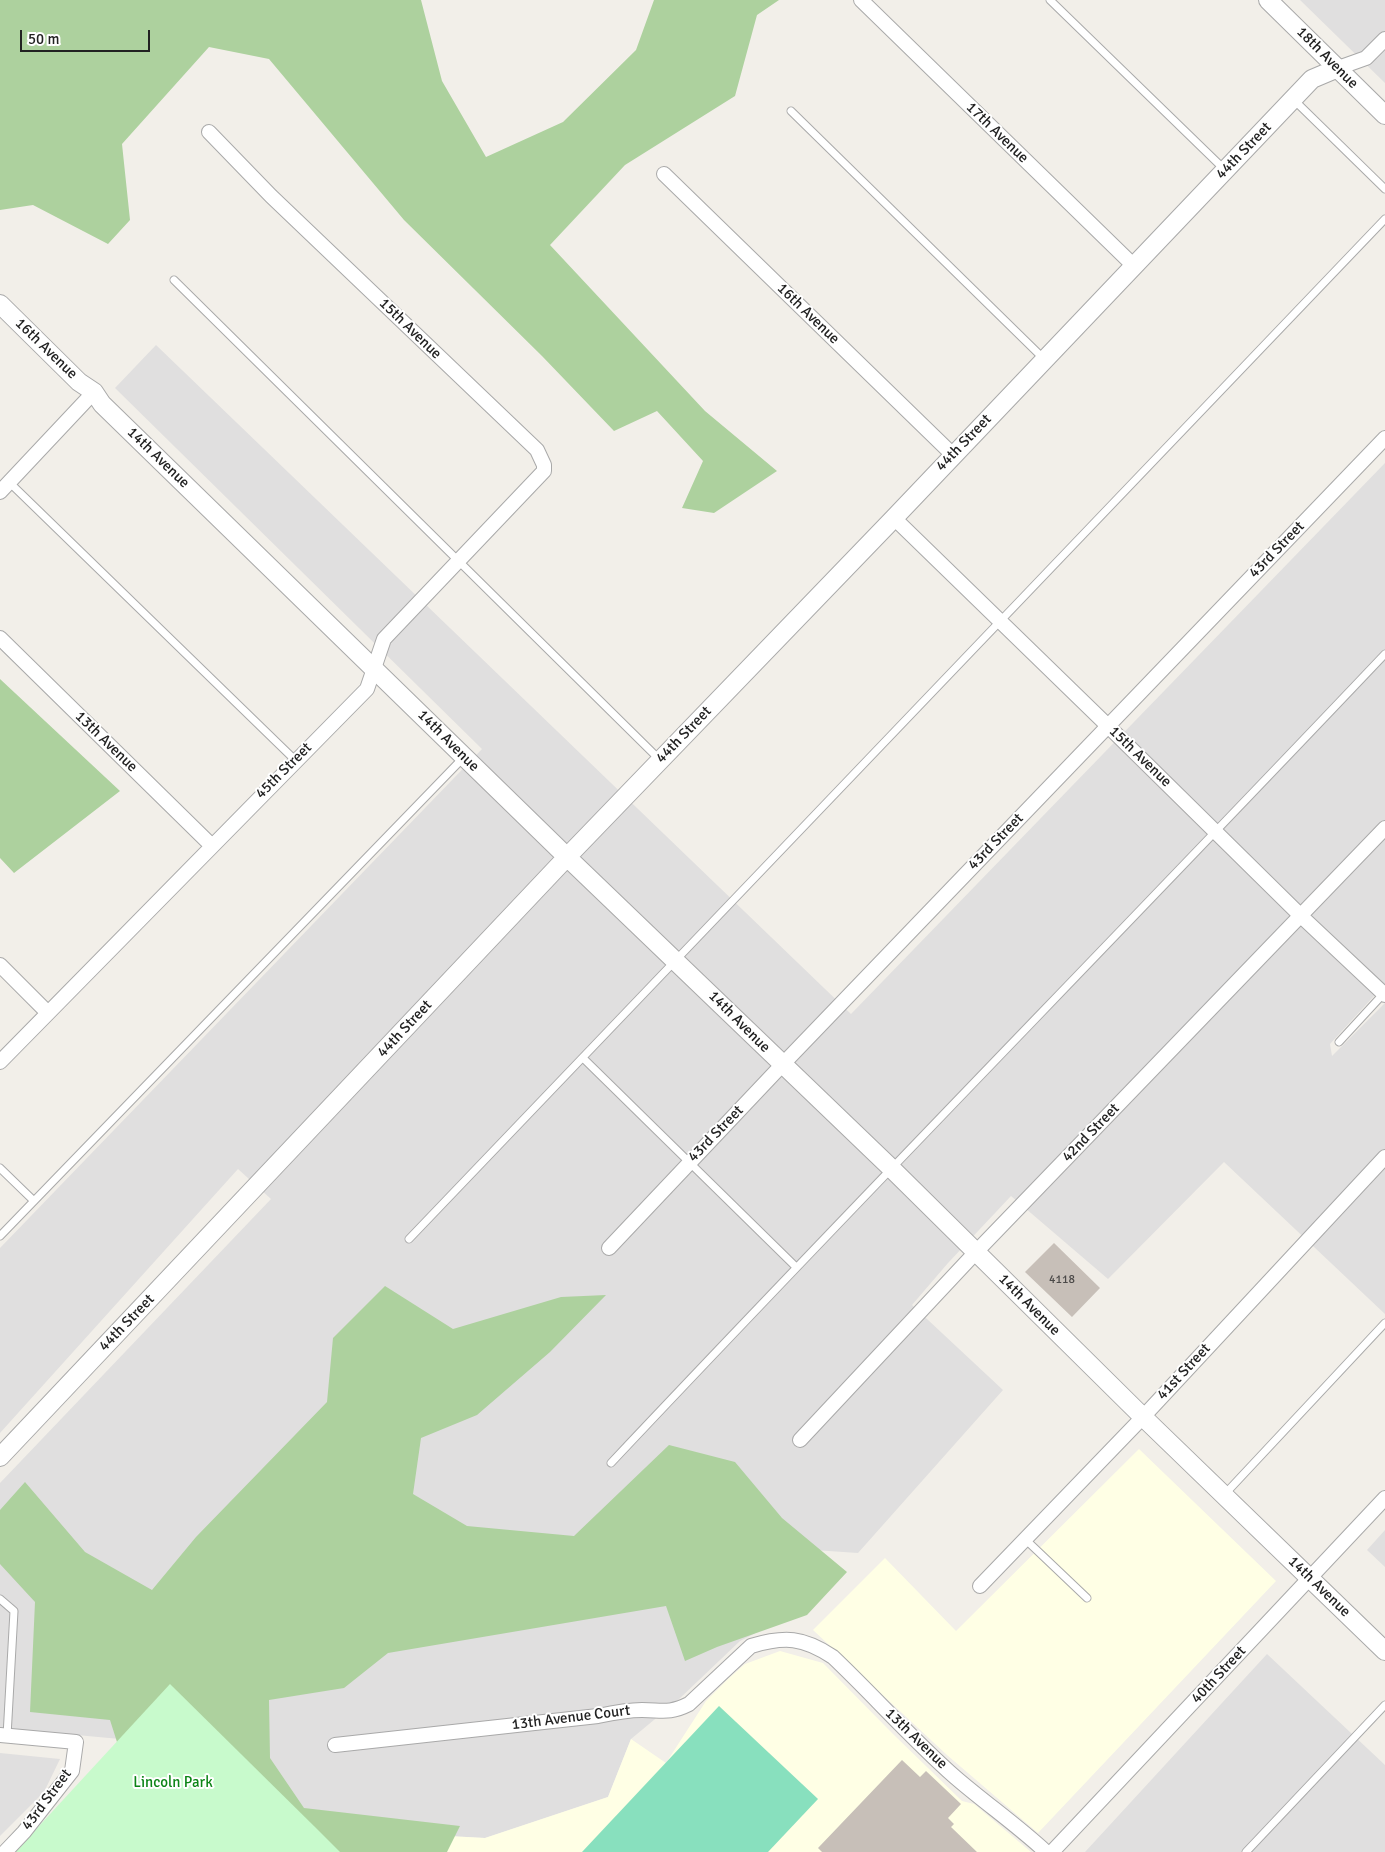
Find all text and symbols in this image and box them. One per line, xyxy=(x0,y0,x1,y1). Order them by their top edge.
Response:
scale bar xyxy=(22,20,152,52)
street label: 18th Avenue xyxy=(1292,23,1362,93)
text: 50 m xyxy=(28,30,59,48)
street label: 17th Avenue xyxy=(962,99,1032,167)
street label: 44th Street xyxy=(1213,119,1275,183)
street label: 16th Avenue xyxy=(773,280,843,348)
street label: 15th Avenue xyxy=(375,295,445,363)
street label: 16th Avenue xyxy=(11,315,81,383)
street label: 44th Street xyxy=(933,411,995,475)
street label: 14th Avenue xyxy=(123,424,193,492)
street label: 43rd Street xyxy=(1246,518,1308,582)
street label: 44th Street xyxy=(653,703,715,767)
street label: 14th Avenue xyxy=(413,706,483,776)
street label: 13th Avenue xyxy=(71,708,141,776)
street label: 15th Avenue xyxy=(1105,723,1175,791)
street label: 45th Street xyxy=(252,739,316,803)
street label: 43rd Street xyxy=(965,810,1027,874)
street label: 14th Avenue xyxy=(704,987,774,1057)
street label: 44th Street xyxy=(374,997,436,1061)
street label: 42nd Street xyxy=(1059,1100,1123,1166)
street label: 43rd Street xyxy=(685,1102,747,1166)
street label: 14th Avenue xyxy=(994,1270,1064,1340)
house number: 4118 xyxy=(1049,1273,1075,1287)
street label: 44th Street xyxy=(96,1291,158,1355)
street label: 41st Street xyxy=(1153,1340,1215,1404)
street label: 14th Avenue xyxy=(1284,1553,1354,1621)
street label: 40th Street xyxy=(1188,1643,1250,1707)
street label: 13th Avenue Court xyxy=(511,1702,631,1734)
street label: 13th Avenue xyxy=(881,1705,951,1773)
street label: 43rd Street xyxy=(18,1766,76,1834)
park label: Lincoln Park xyxy=(133,1774,213,1792)

